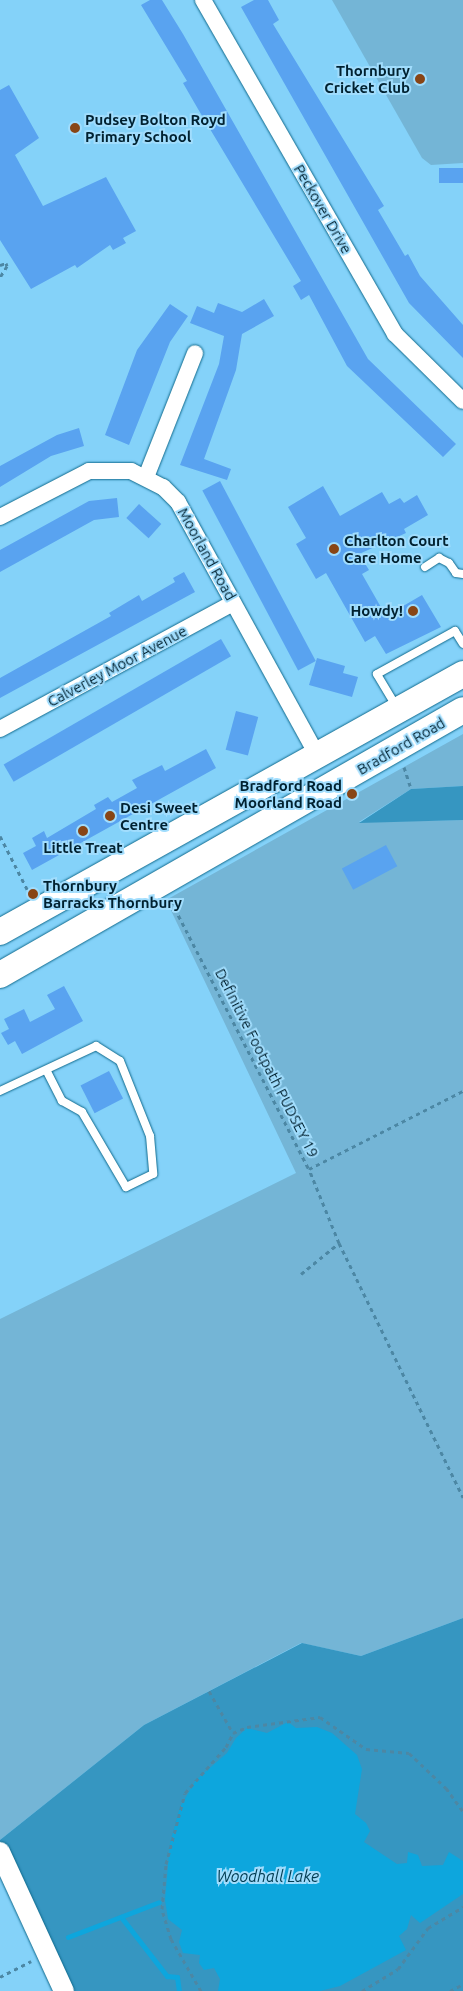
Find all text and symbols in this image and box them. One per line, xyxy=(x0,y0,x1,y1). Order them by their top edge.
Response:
place label: Thornbury Cricket Club xyxy=(324,61,410,96)
marker: Thornbury Cricket Club xyxy=(414,73,426,85)
place label: Pudsey Bolton Royd Primary School xyxy=(85,110,226,145)
marker: Pudsey Bolton Royd Primary School xyxy=(69,122,81,134)
street label: Peckover Drive xyxy=(290,161,356,257)
street label: Moorland Road xyxy=(174,504,240,604)
place label: Charlton Court Care Home xyxy=(344,531,449,566)
marker: Charlton Court Care Home xyxy=(328,543,340,555)
place label: Howdy! xyxy=(350,602,403,620)
marker: Howdy! xyxy=(407,605,419,617)
street label: Calverley Moor Avenue xyxy=(44,622,190,710)
street label: Bradford Road xyxy=(354,714,448,778)
place label: Bradford Road Moorland Road xyxy=(235,776,342,811)
marker: Bradford Road Moorland Road xyxy=(346,788,358,800)
place label: Desi Sweet Centre xyxy=(120,798,198,833)
marker: Desi Sweet Centre xyxy=(104,810,116,822)
marker: Little Treat xyxy=(77,825,89,837)
place label: Little Treat xyxy=(43,839,123,857)
place label: Thornbury Barracks Thornbury xyxy=(43,876,182,911)
marker: Thornbury Barracks Thornbury xyxy=(27,888,39,900)
street label: Definitive Footpath PUDSEY 19 xyxy=(211,965,323,1161)
water label: Woodhall Lake xyxy=(217,1866,319,1886)

